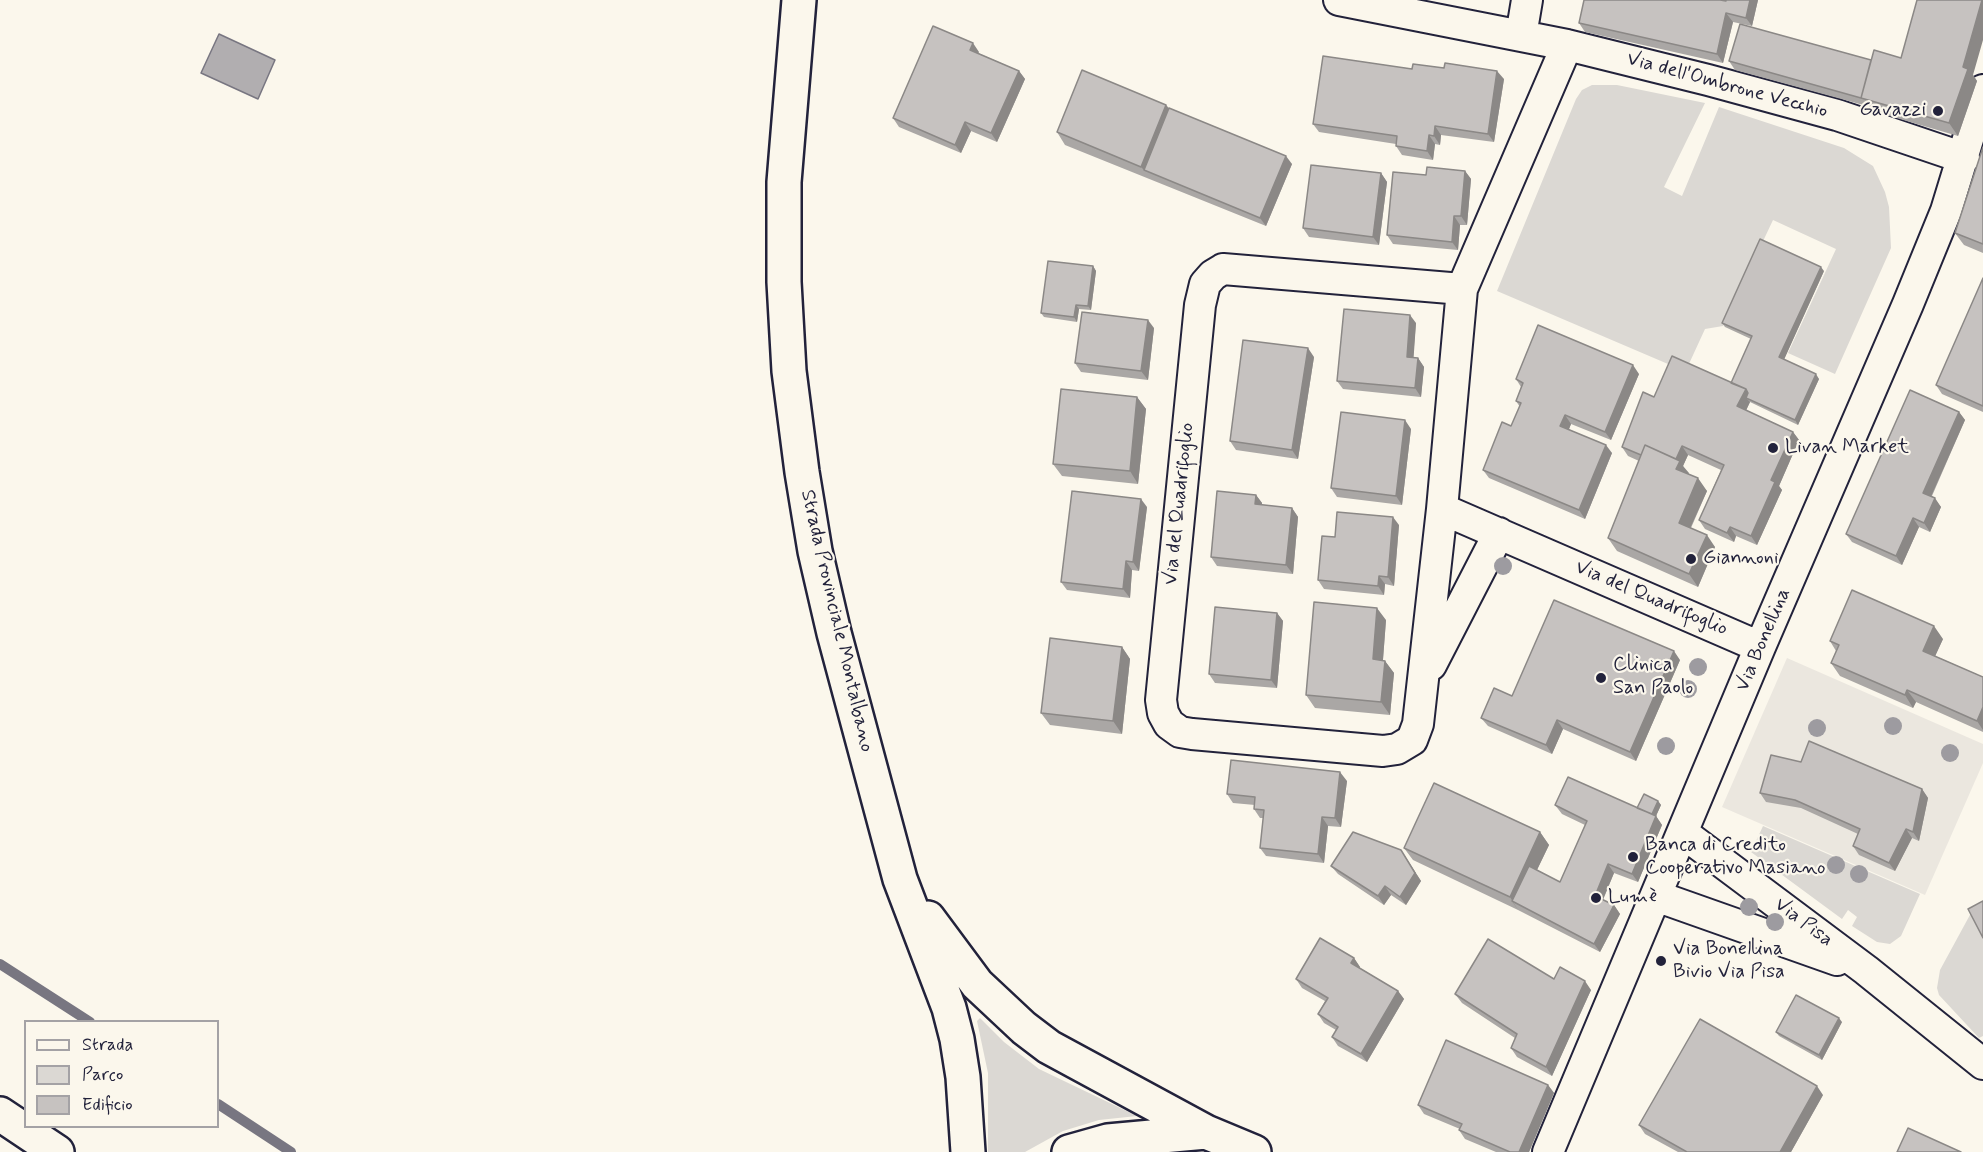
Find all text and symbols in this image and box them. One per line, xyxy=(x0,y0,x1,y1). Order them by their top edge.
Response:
street label: Via dell'Ombrone Vecchio xyxy=(1624,48,1830,124)
place label: Gavazzi xyxy=(1859,99,1926,123)
marker: Gavazzi xyxy=(1931,104,1945,118)
street label: Via del Quadrifoglio xyxy=(1160,422,1200,586)
place label: Livan Market xyxy=(1785,436,1909,460)
marker: Livan Market xyxy=(1766,441,1780,455)
street label: Strada Provinciale Montalbano xyxy=(794,488,878,754)
place label: Giannoni xyxy=(1703,547,1778,571)
marker: Giannoni xyxy=(1684,552,1698,566)
street label: Via del Quadrifoglio xyxy=(1571,556,1731,642)
street label: Via Bonellina xyxy=(1731,585,1797,695)
place label: Clinica San Paolo xyxy=(1613,654,1693,701)
marker: Clinica San Paolo xyxy=(1594,671,1608,685)
place label: Banca di Credito Cooperativo Masiano xyxy=(1645,834,1825,881)
marker: Banca di Credito Cooperativo Masiano xyxy=(1626,850,1640,864)
place label: Lumè xyxy=(1608,886,1657,910)
marker: Lumè xyxy=(1589,891,1603,905)
street label: Via Pisa xyxy=(1769,893,1837,953)
place label: Via Bonellina Bivio Via Pisa xyxy=(1673,938,1785,985)
marker: Via Bonellina Bivio Via Pisa xyxy=(1654,954,1668,968)
legend xyxy=(24,1020,219,1128)
text: Strada xyxy=(82,1033,133,1057)
text: Parco xyxy=(82,1063,123,1087)
text: Edificio xyxy=(82,1093,133,1117)

